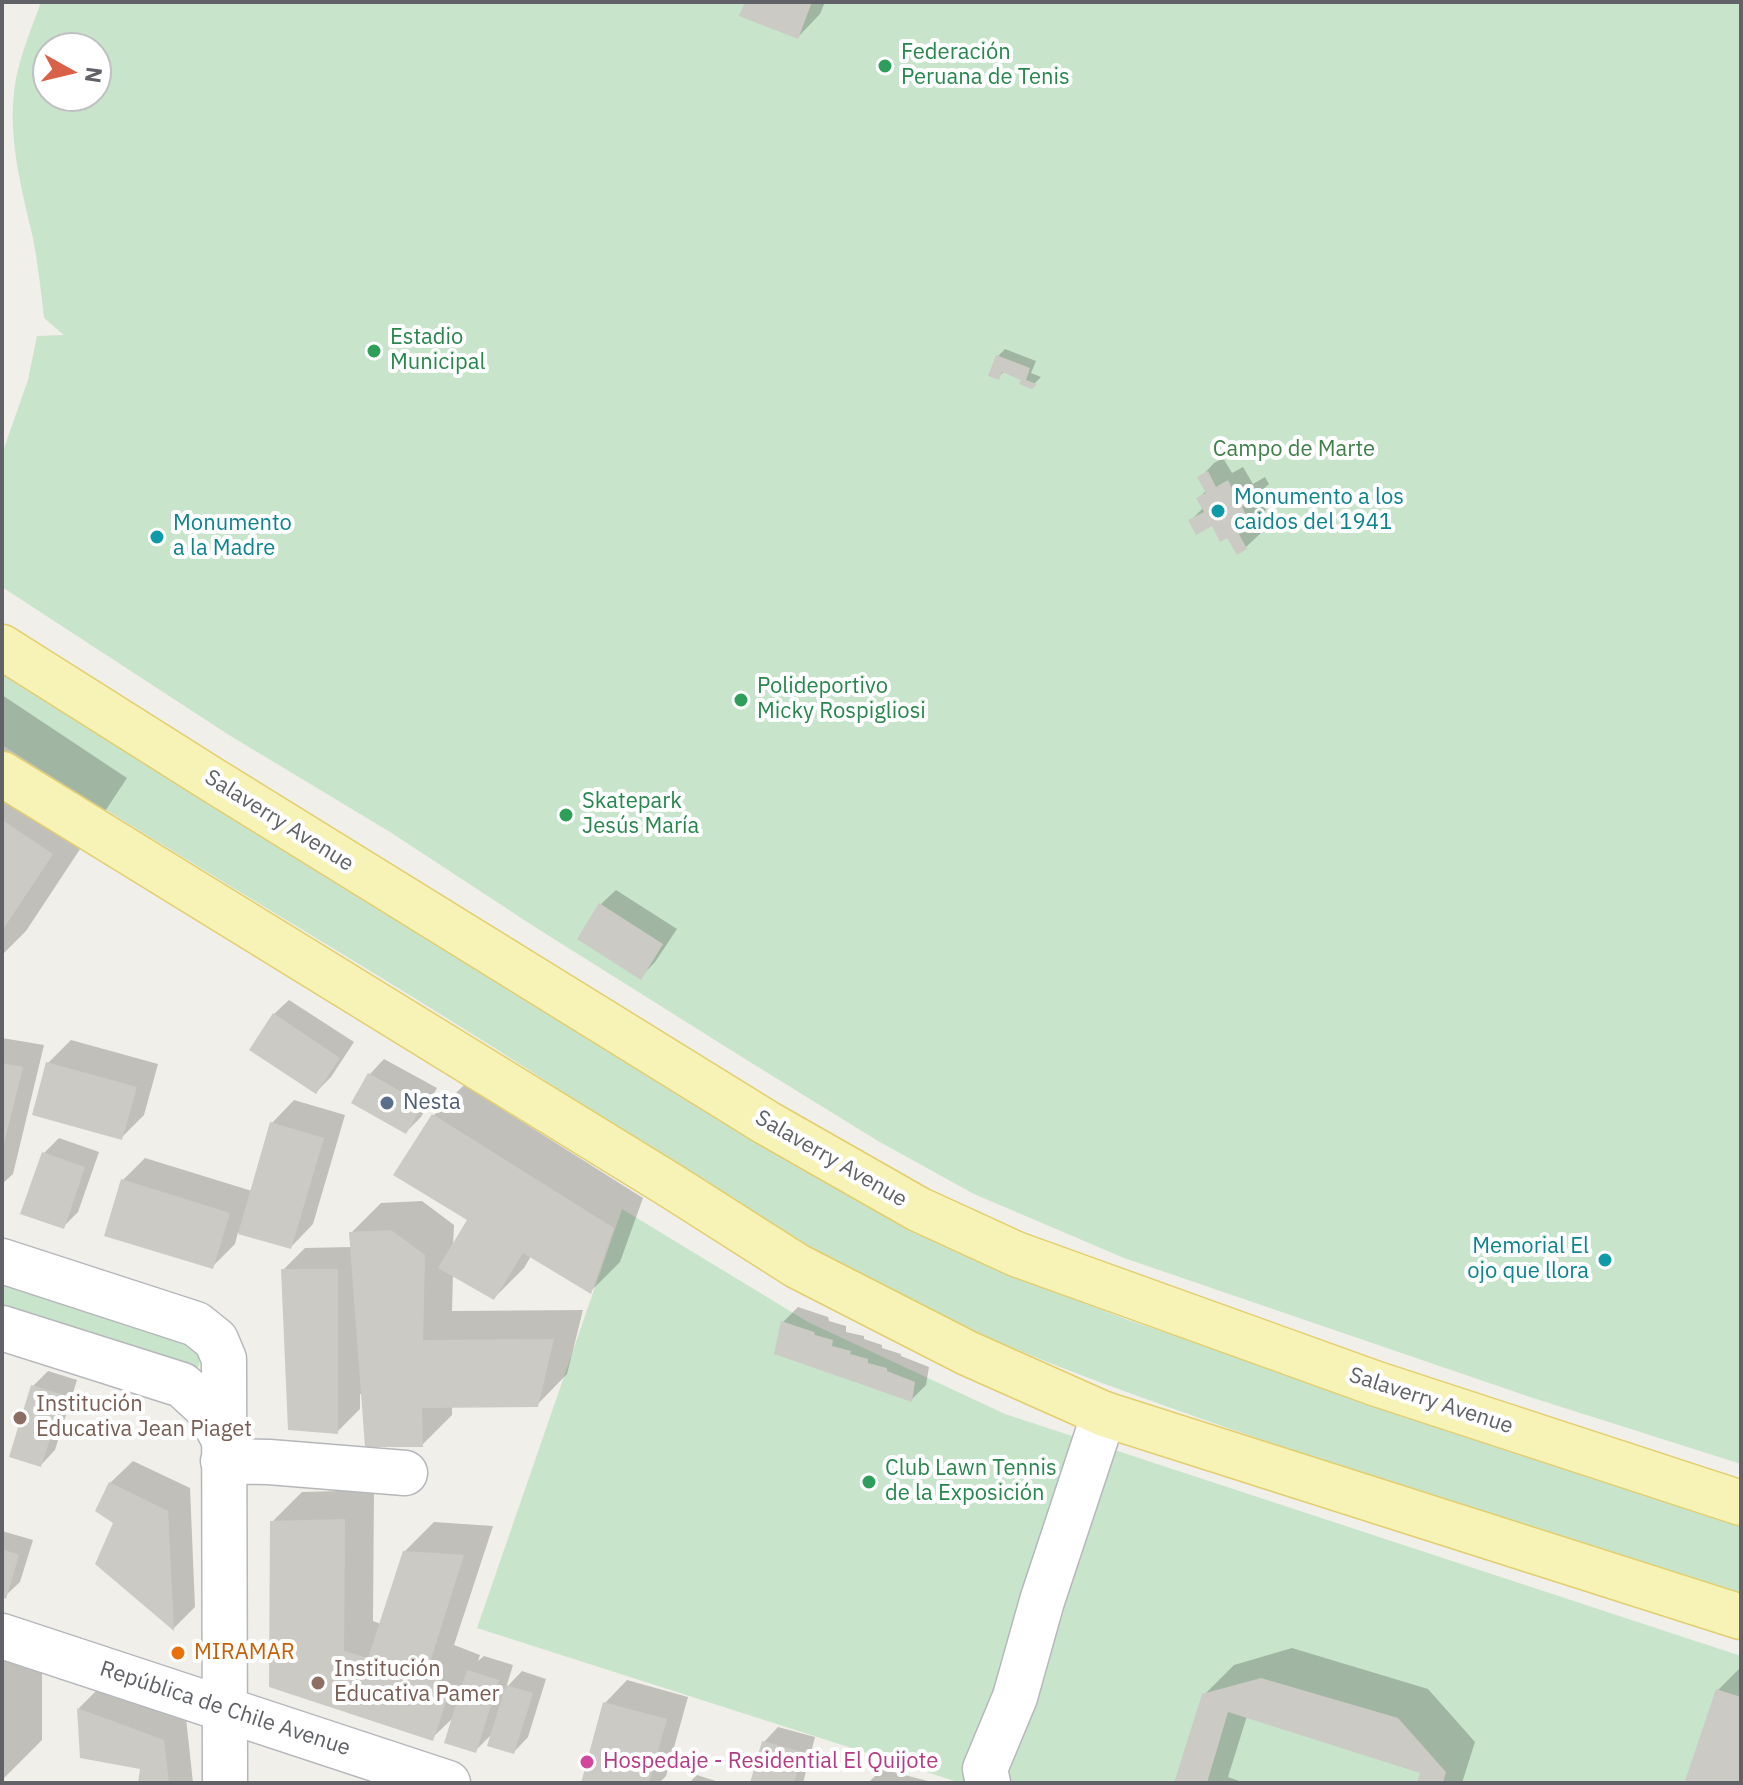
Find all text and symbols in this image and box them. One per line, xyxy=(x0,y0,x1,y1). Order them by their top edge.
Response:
north arrow xyxy=(32,32,112,112)
place label: Federación Peruana de Tenis xyxy=(901,40,1070,92)
marker: Federación Peruana de Tenis xyxy=(876,57,894,75)
text: N xyxy=(79,65,110,85)
place label: Estadio Municipal xyxy=(390,325,485,376)
marker: Estadio Municipal xyxy=(365,342,383,360)
park label: Campo de Marte xyxy=(1213,437,1375,463)
place label: Monumento a los caidos del 1941 xyxy=(1234,485,1404,536)
marker: Monumento a los caidos del 1941 xyxy=(1209,502,1227,520)
place label: Monumento a la Madre xyxy=(173,511,292,562)
marker: Monumento a la Madre xyxy=(148,528,166,546)
place label: Polideportivo Micky Rospigliosi xyxy=(757,674,926,726)
marker: Polideportivo Micky Rospigliosi xyxy=(732,691,750,709)
street label: Salaverry Avenue xyxy=(200,765,358,877)
place label: Skatepark Jesús María xyxy=(582,789,699,840)
marker: Skatepark Jesús María xyxy=(557,806,575,824)
place label: Nesta xyxy=(403,1090,461,1116)
marker: Nesta xyxy=(378,1094,396,1112)
street label: Salaverry Avenue xyxy=(750,1105,912,1213)
place label: Memorial El ojo que llora xyxy=(1467,1234,1589,1286)
marker: Memorial El ojo que llora xyxy=(1596,1251,1614,1269)
street label: Salaverry Avenue xyxy=(1346,1362,1516,1440)
place label: Institución Educativa Jean Piaget xyxy=(36,1392,252,1444)
marker: Institución Educativa Jean Piaget xyxy=(11,1409,29,1427)
place label: Club Lawn Tennis de la Exposición xyxy=(885,1456,1057,1508)
marker: Club Lawn Tennis de la Exposición xyxy=(860,1473,878,1491)
place label: MIRAMAR xyxy=(194,1640,295,1666)
marker: MIRAMAR xyxy=(169,1644,187,1662)
street label: República de Chile Avenue xyxy=(96,1656,354,1762)
place label: Institución Educativa Pamer xyxy=(334,1657,500,1708)
marker: Institución Educativa Pamer xyxy=(309,1674,327,1692)
place label: Hospedaje - Residential El Quijote xyxy=(603,1749,938,1775)
marker: Hospedaje - Residential El Quijote xyxy=(578,1753,596,1771)

